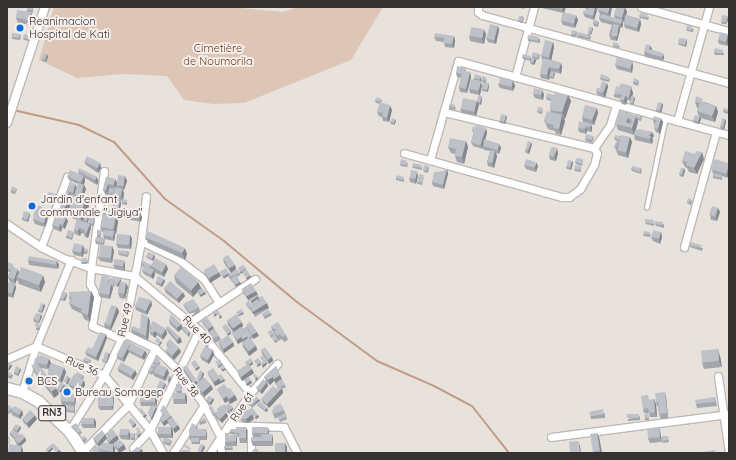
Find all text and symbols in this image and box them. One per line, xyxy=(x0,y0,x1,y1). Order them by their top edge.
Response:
place label: Reanimacion Hospital de Kati xyxy=(29,15,110,41)
marker: Reanimacion Hospital de Kati xyxy=(14,22,26,34)
park label: Cimetière de Noumorila xyxy=(183,42,253,68)
place label: Jardin d'enfant communale "Jigiya" xyxy=(40,193,143,219)
marker: Jardin d'enfant communale "Jigiya" xyxy=(27,201,37,211)
street label: Rue 49 xyxy=(115,302,135,338)
street label: Rue 40 xyxy=(180,313,214,347)
street label: Rue 36 xyxy=(64,353,100,379)
street label: Rue 38 xyxy=(170,364,202,400)
place label: BCS xyxy=(37,374,58,388)
marker: BCS xyxy=(24,376,34,386)
place label: Bureau Somagep xyxy=(75,385,164,399)
marker: Bureau Somagep xyxy=(62,387,72,397)
street label: Rue 61 xyxy=(227,390,257,424)
road number: RN3 xyxy=(38,405,66,421)

